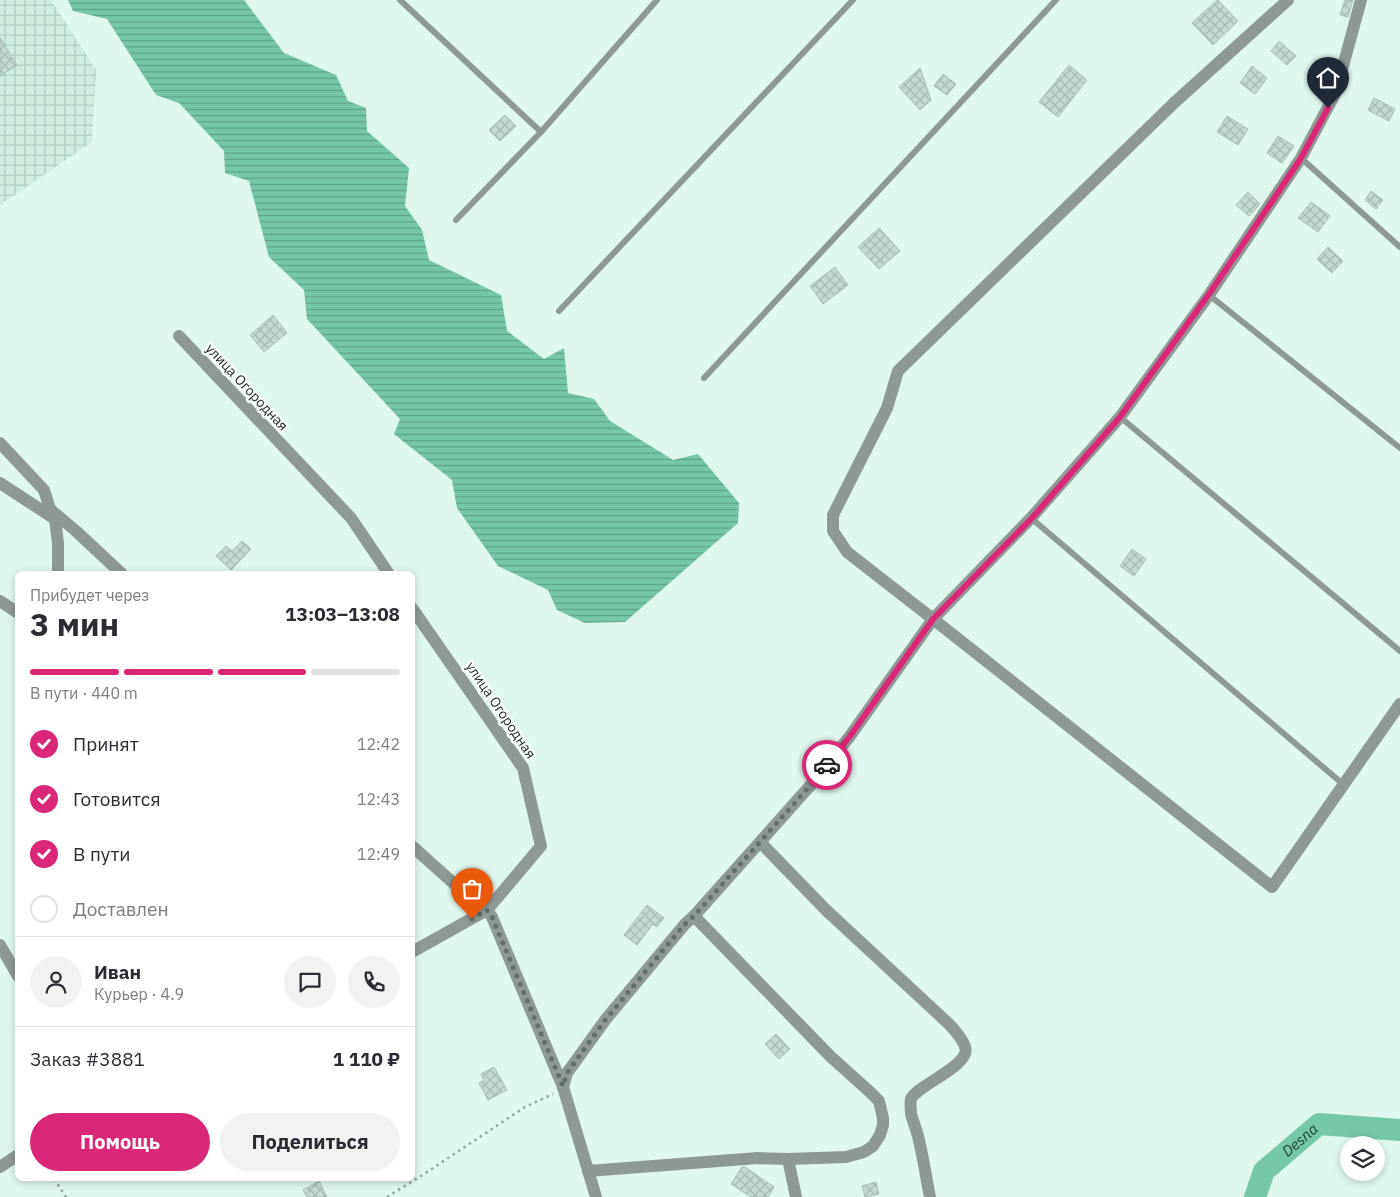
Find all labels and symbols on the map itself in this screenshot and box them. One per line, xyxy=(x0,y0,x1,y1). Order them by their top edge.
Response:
pin xyxy=(1307,57,1349,108)
street label: улица Огородная xyxy=(202,339,292,435)
street label: улица Огородная xyxy=(462,658,540,762)
courier xyxy=(802,740,852,790)
pin xyxy=(451,868,493,919)
water label: Desna xyxy=(1278,1119,1322,1161)

